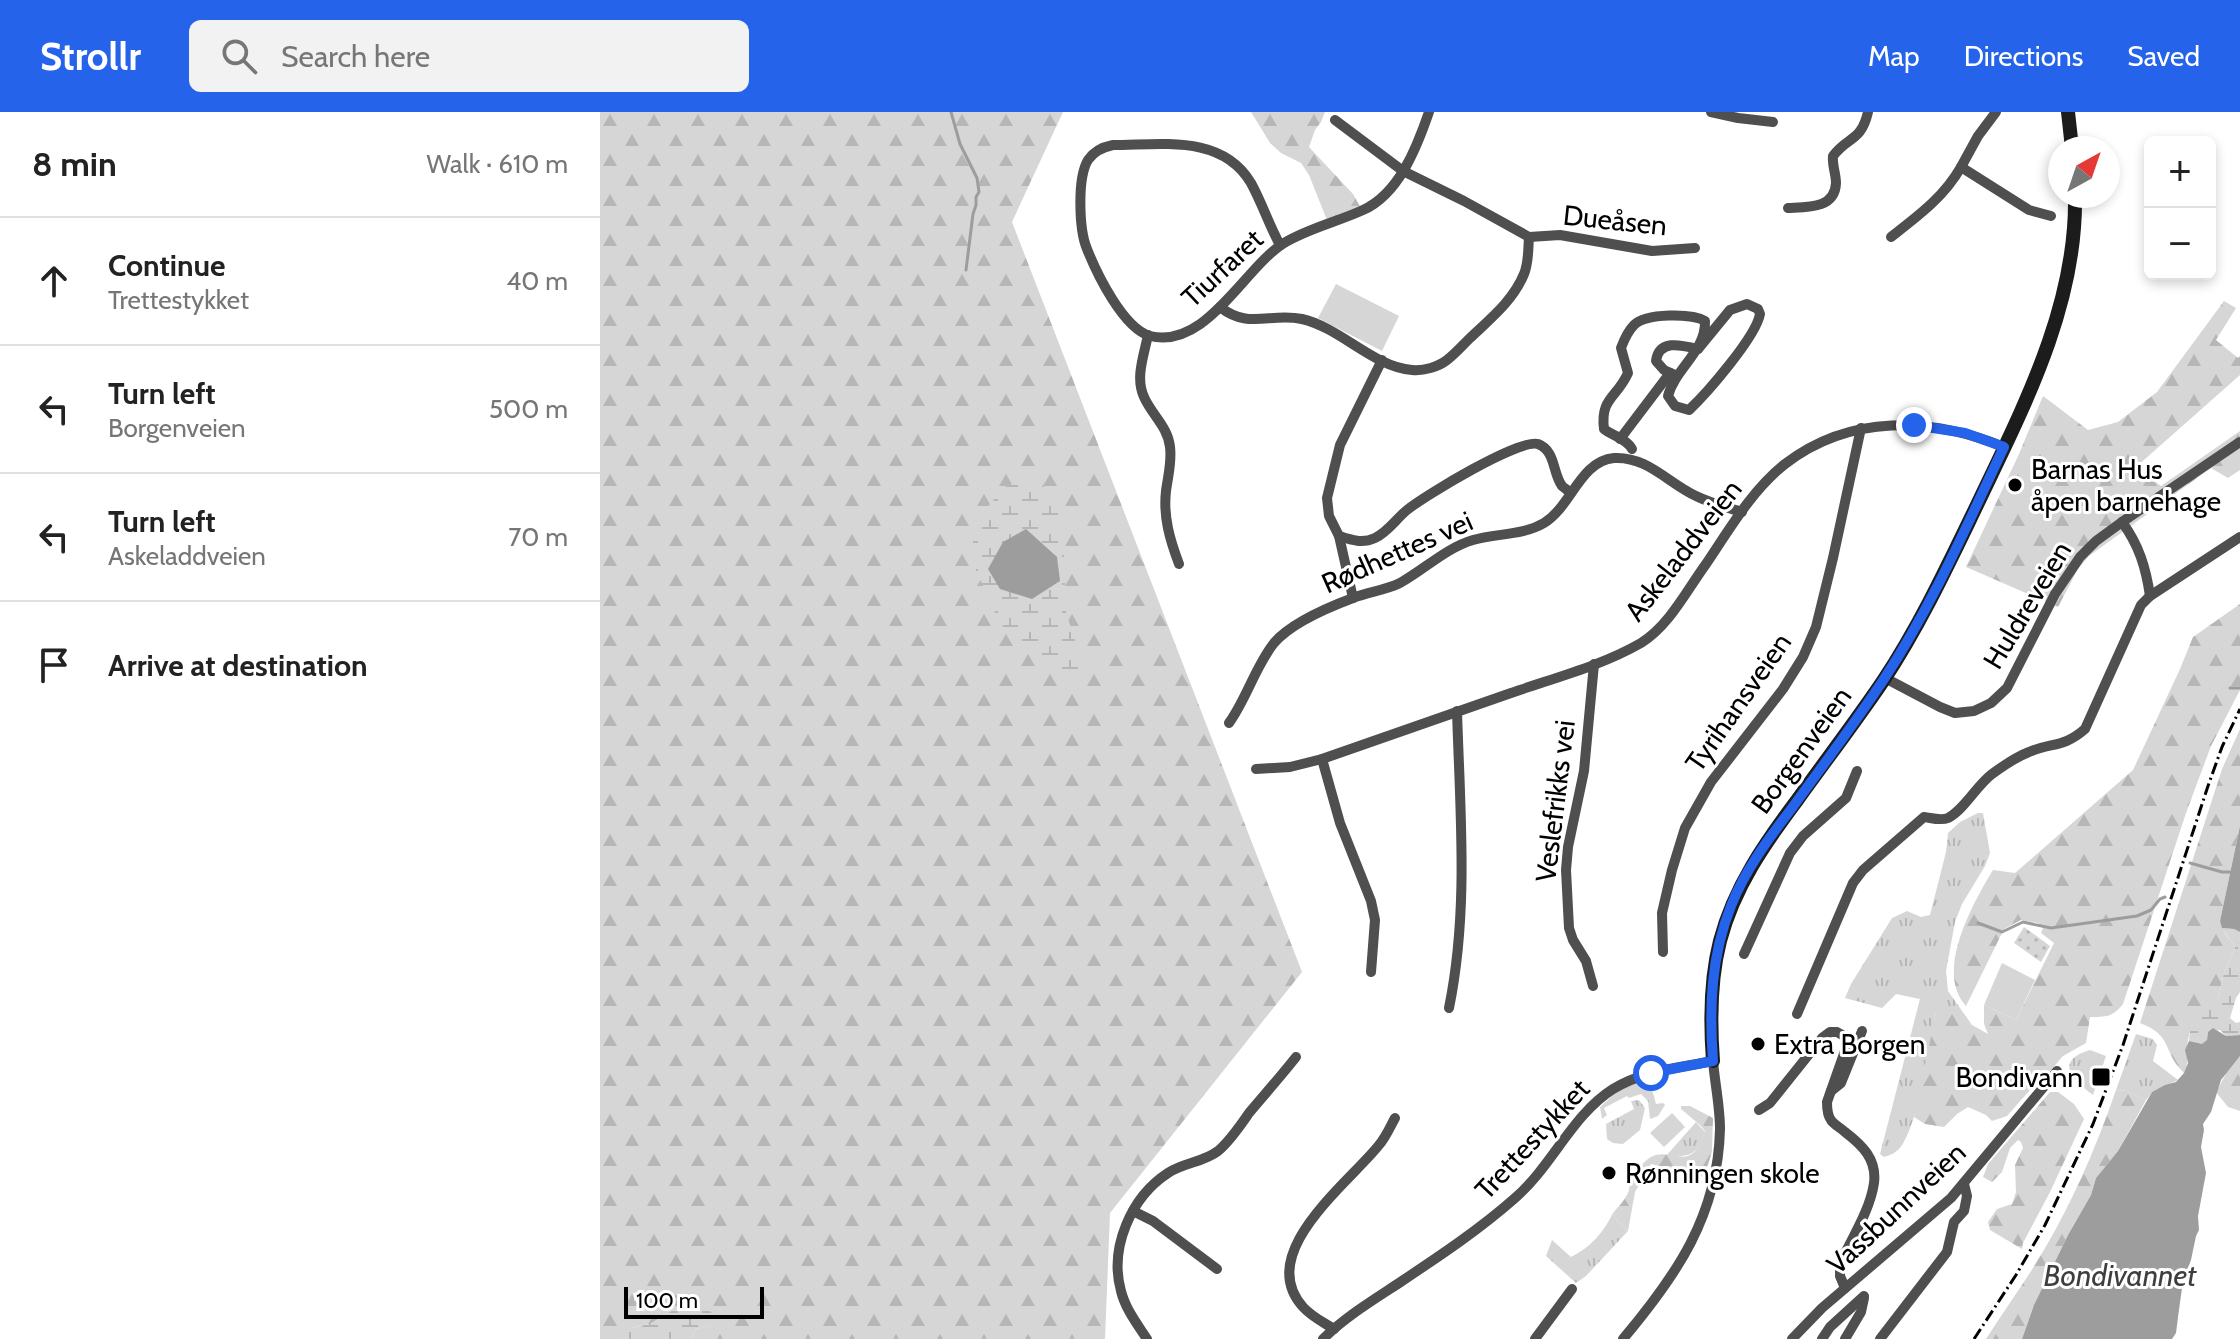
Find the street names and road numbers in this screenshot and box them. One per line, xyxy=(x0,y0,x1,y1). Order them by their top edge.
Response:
street label: Dueåsen xyxy=(1561,198,1669,242)
street label: Tiurfaret xyxy=(1174,222,1270,314)
street label: Askeladdveien xyxy=(1617,473,1749,627)
street label: Rødhettes vei xyxy=(1316,504,1478,600)
street label: Huldreveien xyxy=(1976,535,2078,675)
street label: Tyrihansveien xyxy=(1678,626,1798,778)
street label: Borgenveien xyxy=(1744,680,1858,820)
street label: Veslefrikks vei xyxy=(1528,718,1582,884)
street label: Trettestykket xyxy=(1468,1072,1596,1206)
street label: Vassbunnveien xyxy=(1819,1135,1973,1281)

